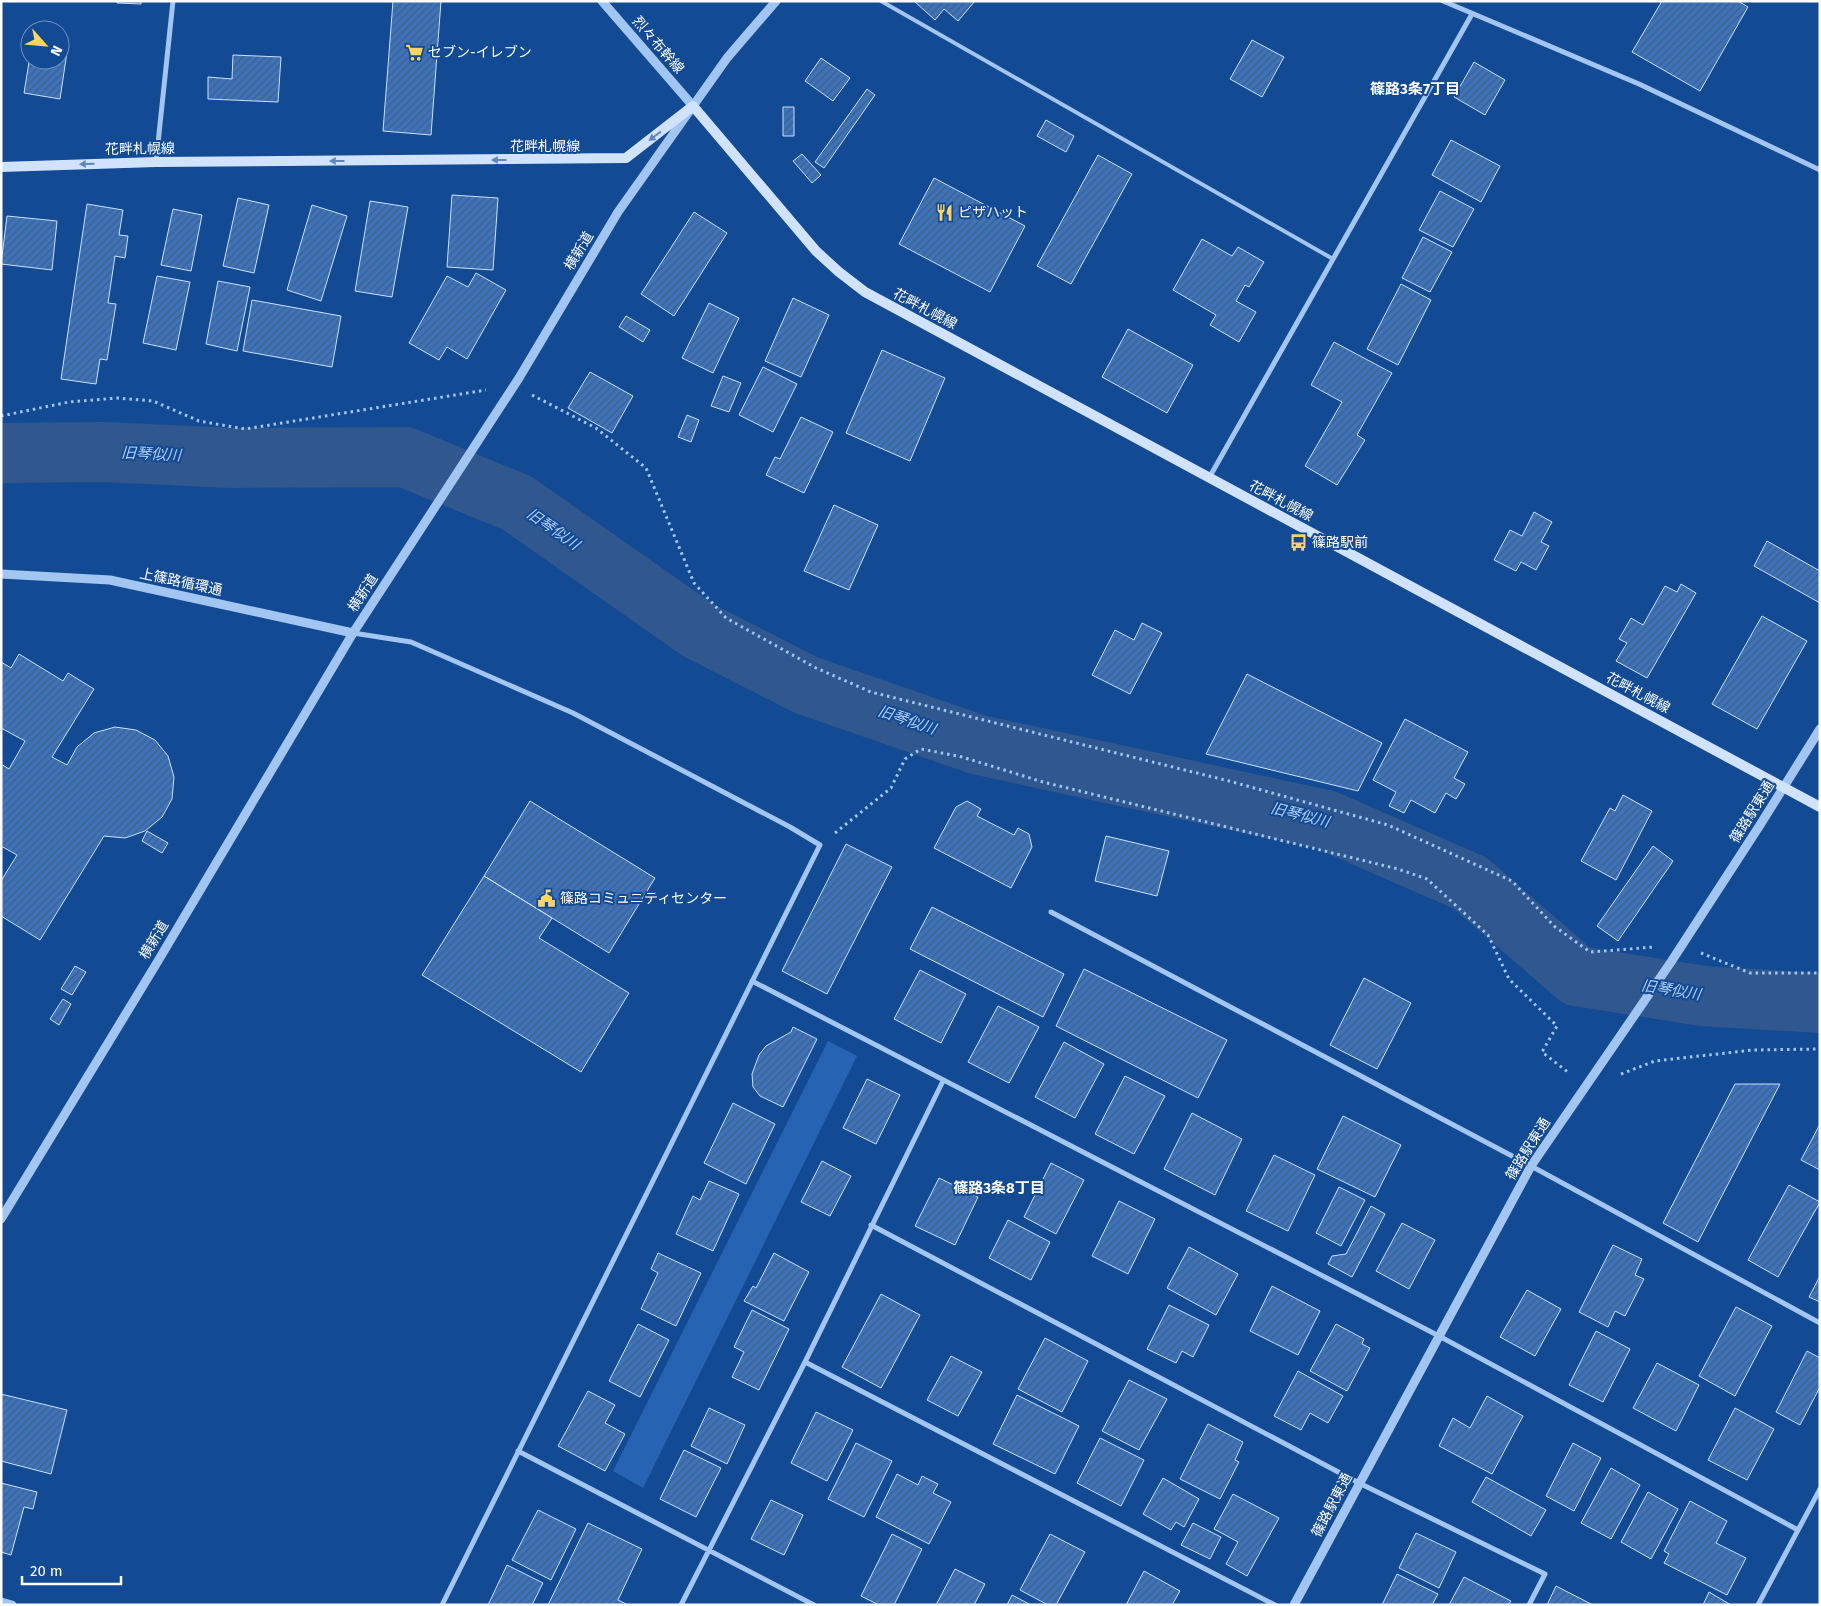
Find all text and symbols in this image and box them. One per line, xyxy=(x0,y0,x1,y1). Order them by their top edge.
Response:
street label: 烈々布幹線 xyxy=(629,13,687,77)
north arrow xyxy=(20,20,70,70)
supermarket icon: セブン-イレブン xyxy=(404,42,424,62)
text: N xyxy=(46,43,66,59)
place label: セブン-イレブン xyxy=(428,44,532,61)
district label: 篠路3条7丁目 xyxy=(1370,80,1460,98)
one-way arrow xyxy=(648,131,661,141)
street label: 花畔札幌線 xyxy=(510,138,580,155)
street label: 花畔札幌線 xyxy=(105,140,175,158)
one-way arrow xyxy=(491,156,507,164)
one-way arrow xyxy=(329,157,345,165)
one-way arrow xyxy=(79,160,95,168)
restaurant icon: ピザハット xyxy=(934,202,954,222)
place label: ピザハット xyxy=(958,204,1028,221)
street label: 横新道 xyxy=(561,229,597,273)
street label: 花畔札幌線 xyxy=(890,285,960,333)
water label: 旧琴似川 xyxy=(121,443,183,465)
street label: 花畔札幌線 xyxy=(1246,477,1316,525)
water label: 旧琴似川 xyxy=(523,504,584,555)
bus stop icon: 篠路駅前 xyxy=(1288,532,1308,552)
place label: 篠路駅前 xyxy=(1312,534,1368,551)
street label: 上篠路循環通 xyxy=(138,565,224,599)
street label: 横新道 xyxy=(344,571,382,615)
street label: 花畔札幌線 xyxy=(1603,669,1673,717)
water label: 旧琴似川 xyxy=(876,702,940,739)
street label: 篠路駅東通 xyxy=(1726,778,1778,846)
water label: 旧琴似川 xyxy=(1269,799,1333,831)
public building icon: 篠路コミュニティセンター xyxy=(536,888,556,908)
place label: 篠路コミュニティセンター xyxy=(560,890,727,907)
street label: 横新道 xyxy=(136,918,172,962)
water label: 旧琴似川 xyxy=(1640,976,1704,1004)
street label: 篠路駅東通 xyxy=(1502,1115,1554,1183)
district label: 篠路3条8丁目 xyxy=(953,1179,1045,1197)
street label: 篠路駅東通 xyxy=(1308,1470,1356,1540)
scale bar xyxy=(22,1554,121,1586)
text: 20 m xyxy=(30,1562,63,1580)

